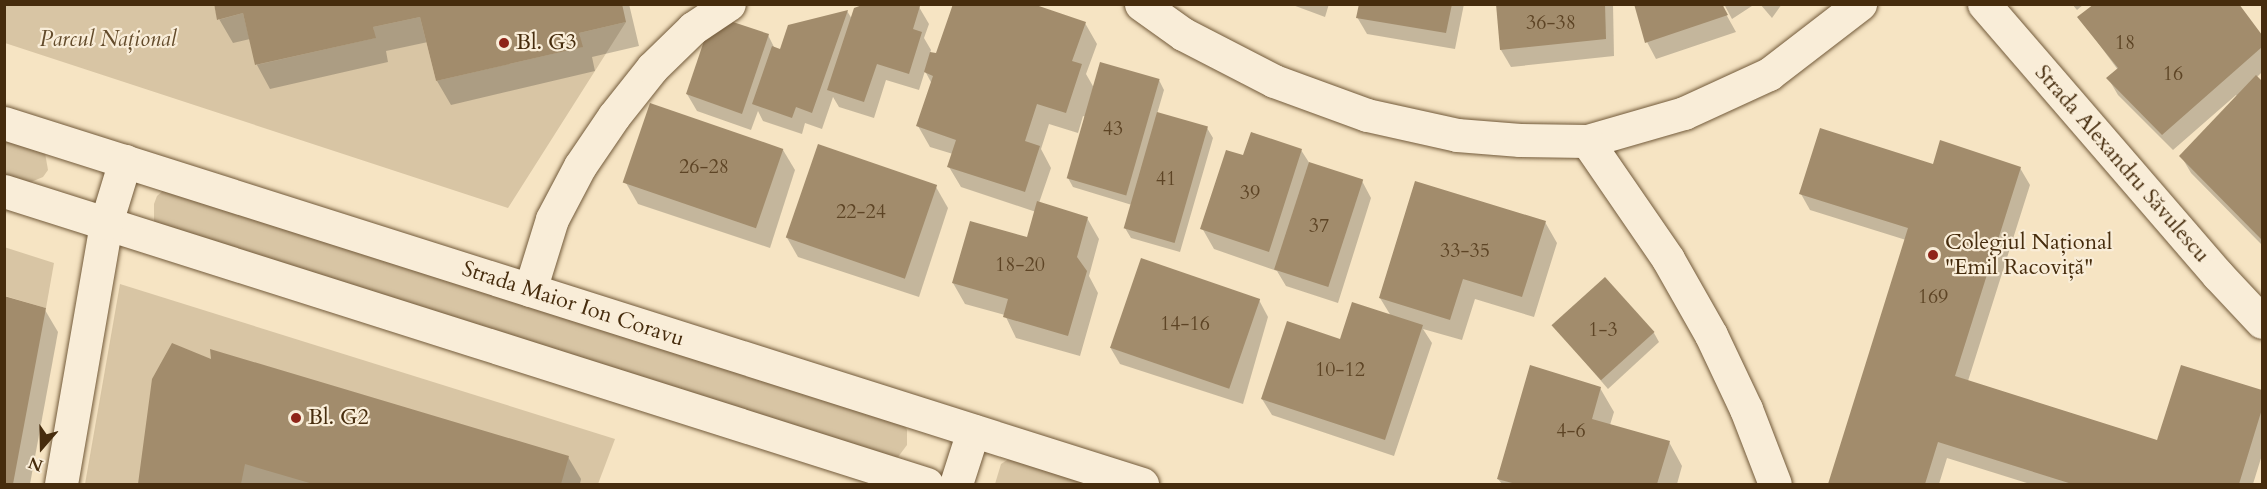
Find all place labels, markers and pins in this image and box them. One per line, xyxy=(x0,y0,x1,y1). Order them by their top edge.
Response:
place label: Bl. G3 xyxy=(516,30,577,56)
marker: Bl. G3 xyxy=(497,36,511,50)
place label: Colegiul Național "Emil Racoviță" xyxy=(1945,229,2112,280)
marker: Colegiul Național "Emil Racoviță" xyxy=(1926,248,1940,262)
place label: Bl. G2 xyxy=(308,405,369,431)
marker: Bl. G2 xyxy=(289,411,303,425)

